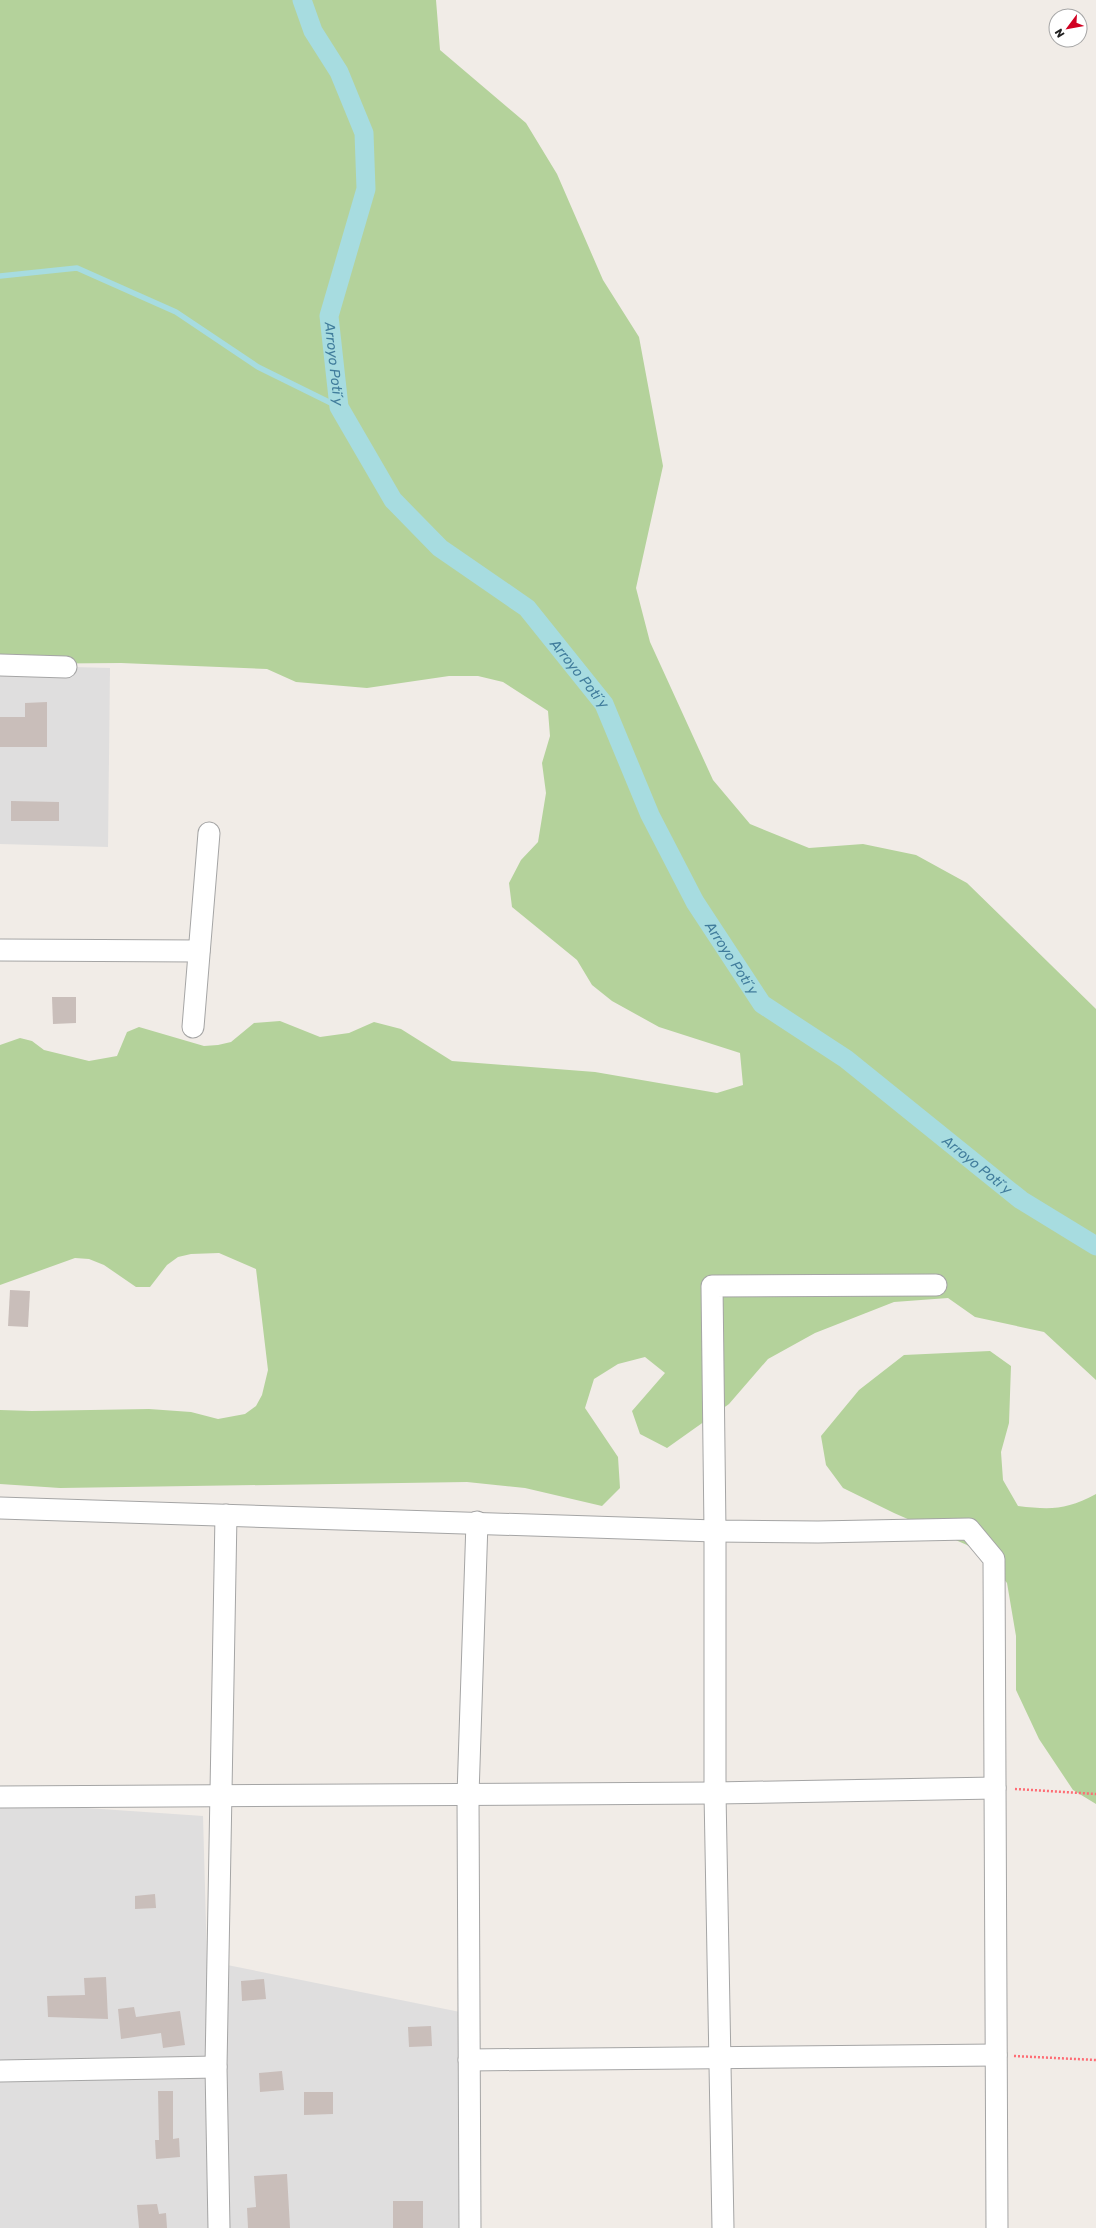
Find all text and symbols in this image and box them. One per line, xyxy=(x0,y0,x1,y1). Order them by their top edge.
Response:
north arrow xyxy=(1048,8,1088,48)
text: N xyxy=(1052,26,1068,40)
water label: Arroyo Poti´y xyxy=(321,320,347,408)
water label: Arroyo Poti´y xyxy=(546,635,613,713)
water label: Arroyo Poti´y xyxy=(701,918,762,999)
water label: Arroyo Poti´y xyxy=(938,1132,1016,1199)

